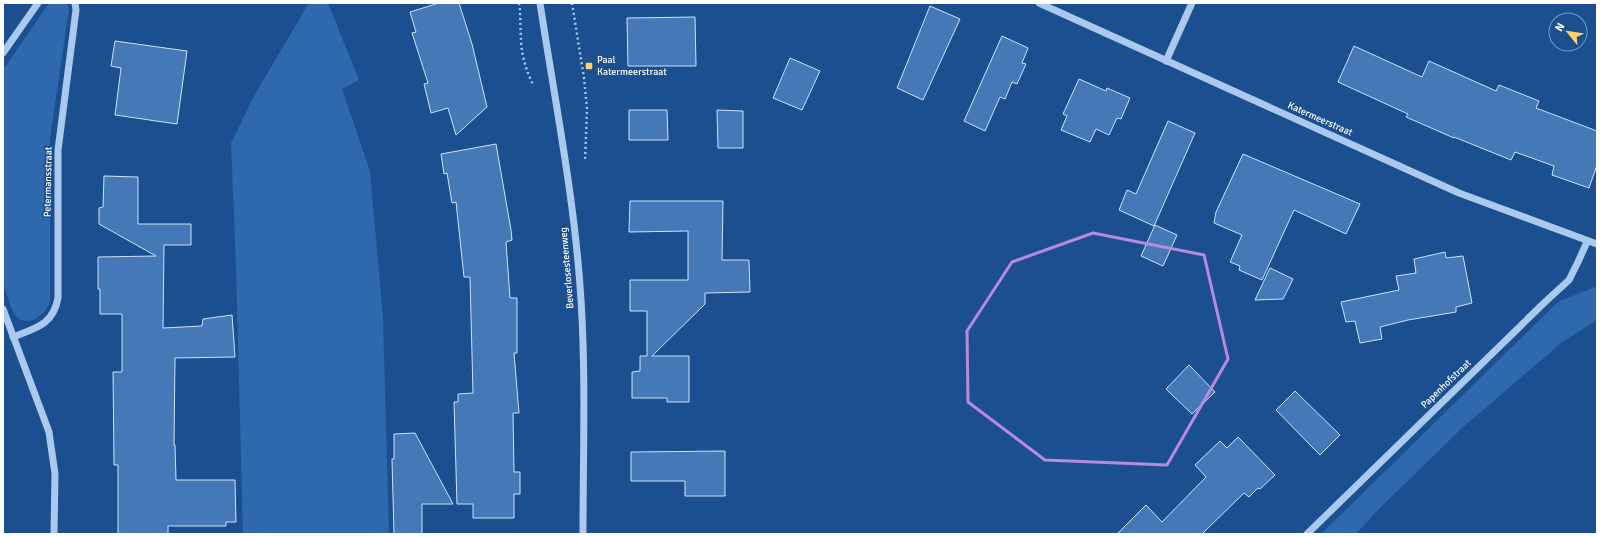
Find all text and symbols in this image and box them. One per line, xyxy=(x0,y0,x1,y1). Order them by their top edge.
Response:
north arrow xyxy=(1548,12,1588,52)
text: N xyxy=(1552,21,1567,34)
place label: Paal Katermeerstraat xyxy=(597,54,667,78)
marker: Paal Katermeerstraat xyxy=(584,61,594,71)
street label: Katermeerstraat xyxy=(1286,99,1355,139)
street label: Petermansstraat xyxy=(41,146,55,217)
street label: Beverlosesteenweg xyxy=(557,227,577,309)
street label: Papenhofstraat xyxy=(1418,357,1474,411)

